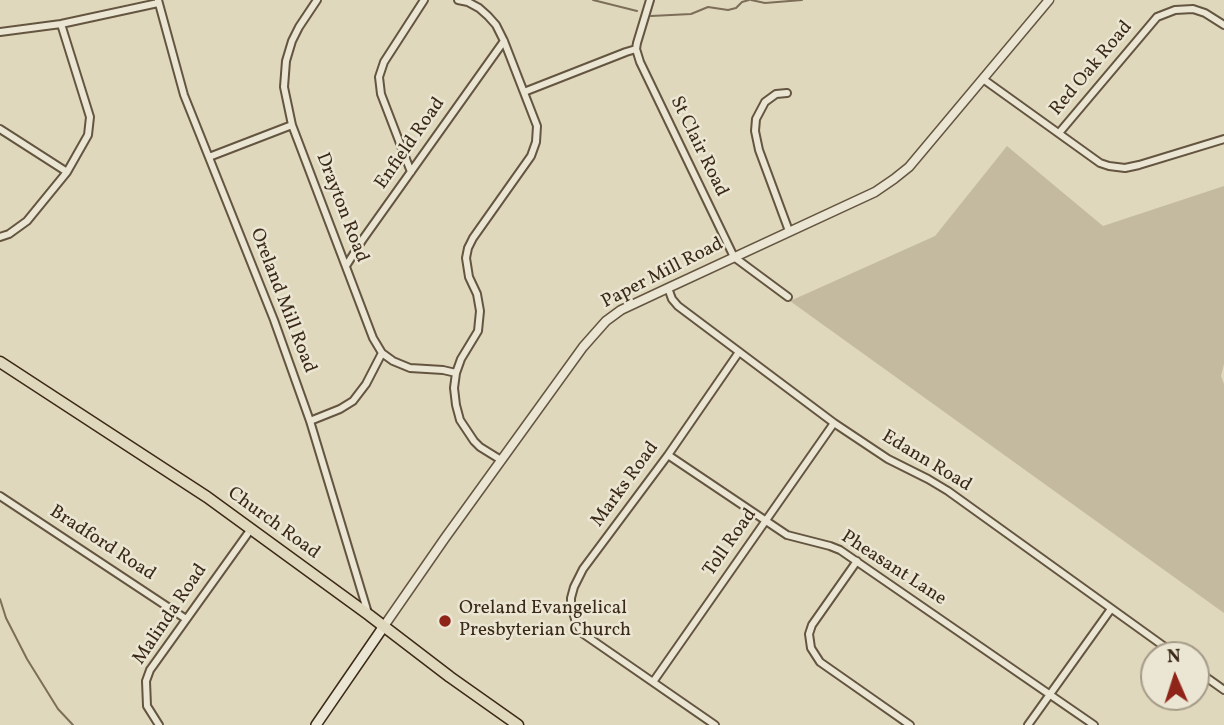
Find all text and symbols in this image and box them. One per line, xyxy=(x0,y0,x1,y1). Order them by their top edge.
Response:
street label: Red Oak Road xyxy=(1046,17,1138,121)
street label: St Clair Road xyxy=(664,93,732,201)
street label: Enfield Road xyxy=(371,94,451,194)
street label: Drayton Road xyxy=(310,150,372,266)
street label: Oreland Mill Road xyxy=(244,225,320,377)
street label: Paper Mill Road xyxy=(598,234,728,314)
street label: Edann Road xyxy=(877,426,975,498)
street label: Marks Road xyxy=(587,438,665,532)
street label: Church Road xyxy=(222,483,324,565)
street label: Bradford Road xyxy=(45,501,159,587)
street label: Toll Road xyxy=(699,505,763,581)
street label: Pheasant Lane xyxy=(836,527,950,611)
street label: Malinda Road xyxy=(129,560,213,670)
place label: Oreland Evangelical Presbyterian Church xyxy=(459,599,631,643)
marker: Oreland Evangelical Presbyterian Church xyxy=(437,613,453,629)
north arrow xyxy=(1140,641,1210,711)
text: N xyxy=(1166,644,1182,670)

